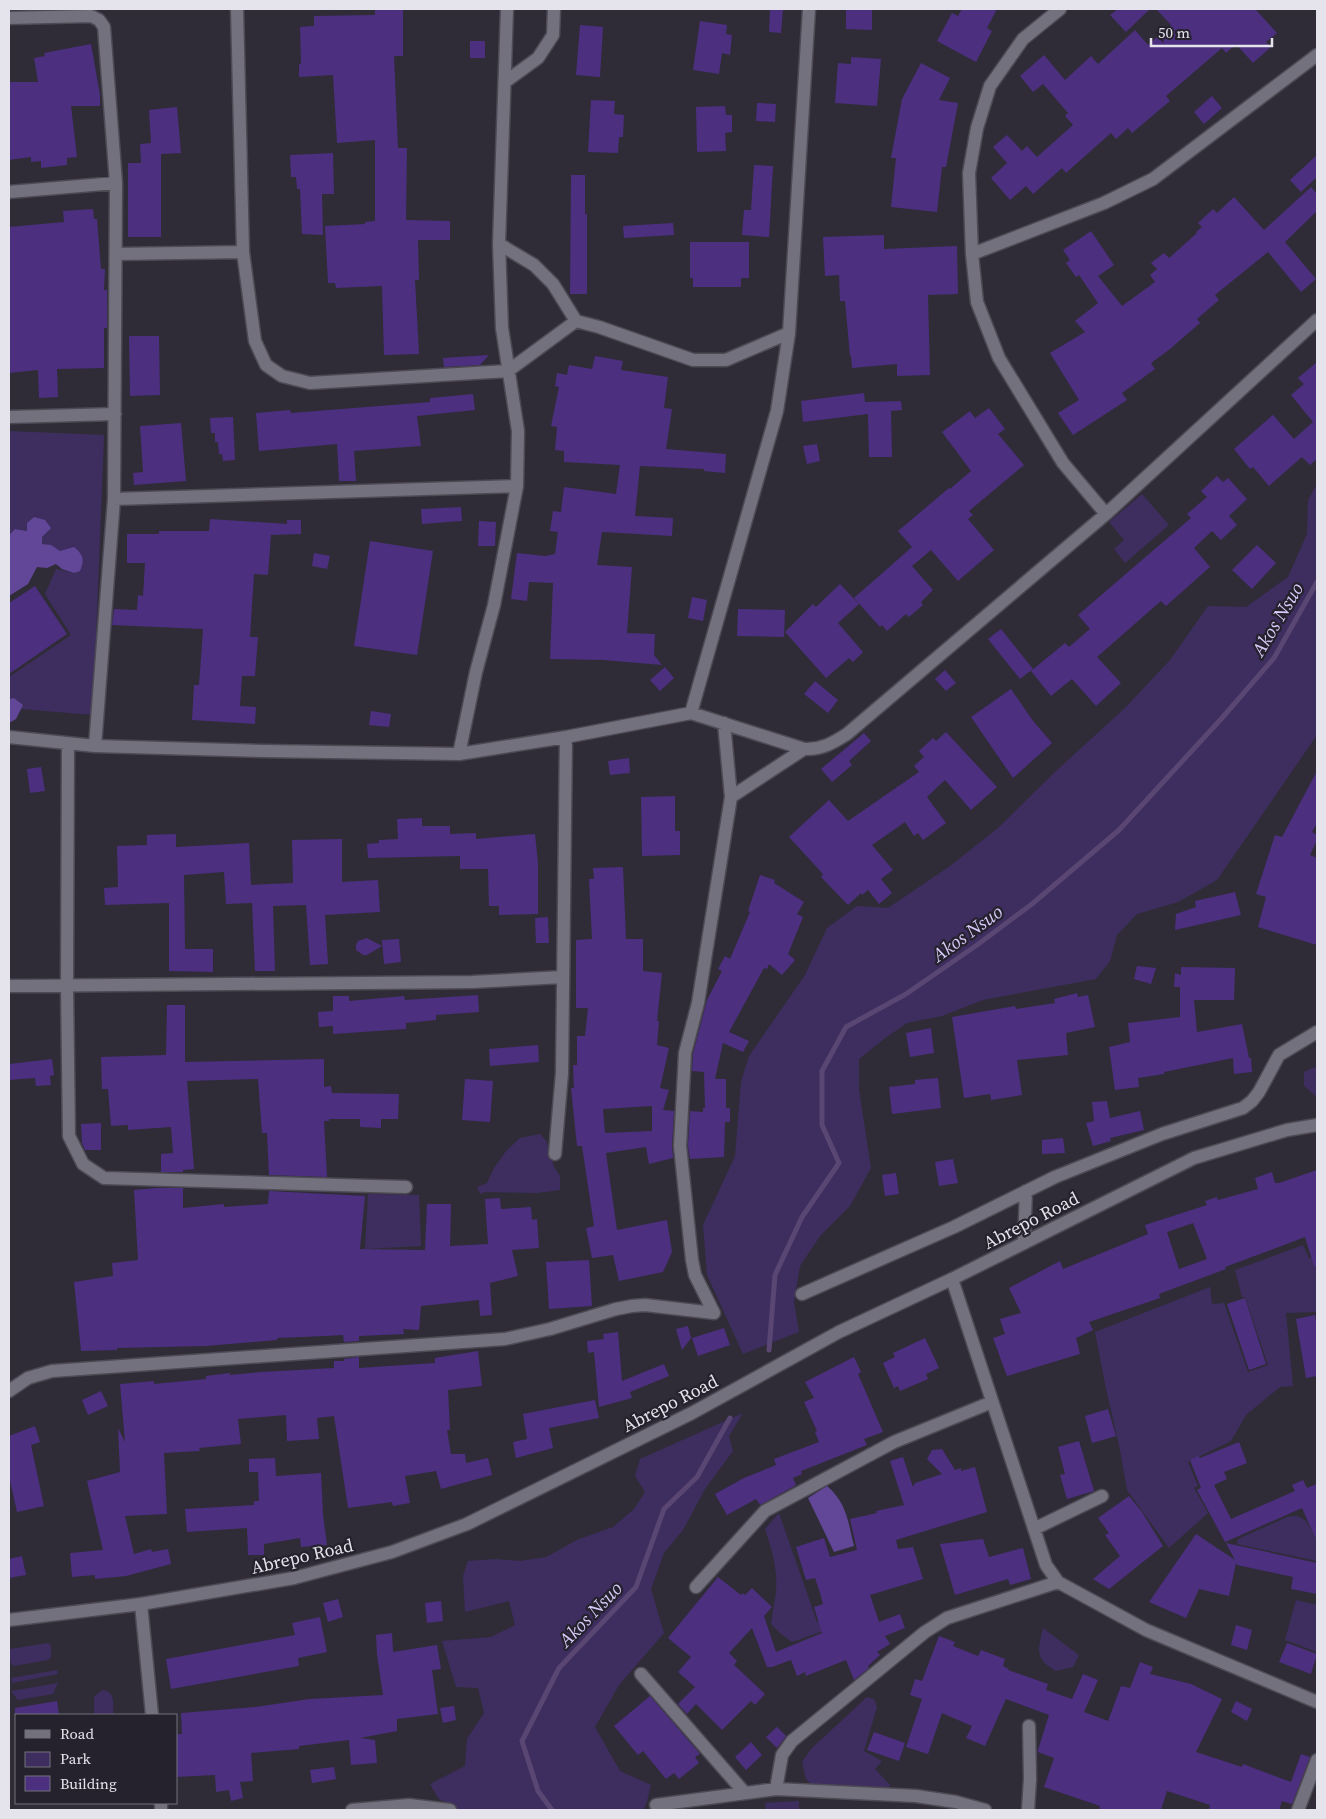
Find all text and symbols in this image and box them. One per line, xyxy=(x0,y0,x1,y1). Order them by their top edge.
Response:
scale bar xyxy=(1151,15,1272,47)
text: 50 m xyxy=(1158,22,1190,43)
water label: Akos Nsuo xyxy=(1244,577,1309,662)
water label: Akos Nsuo xyxy=(925,898,1008,968)
street label: Abrepo Road xyxy=(979,1185,1083,1255)
street label: Abrepo Road xyxy=(618,1368,722,1438)
street label: Abrepo Road xyxy=(248,1532,356,1580)
water label: Akos Nsuo xyxy=(552,1576,628,1653)
legend xyxy=(15,1714,178,1804)
text: Road xyxy=(60,1723,94,1744)
text: Park xyxy=(60,1748,92,1769)
text: Building xyxy=(60,1773,117,1794)

